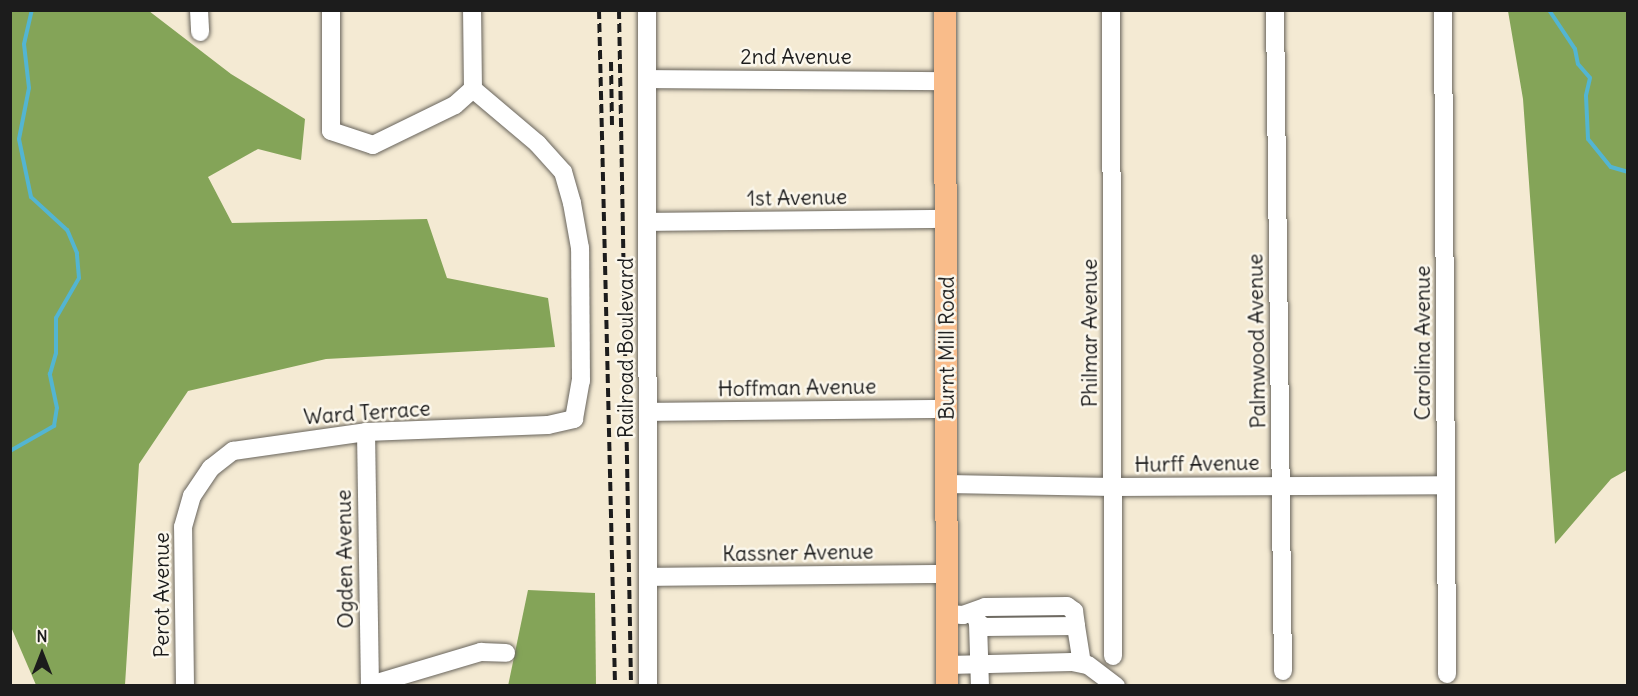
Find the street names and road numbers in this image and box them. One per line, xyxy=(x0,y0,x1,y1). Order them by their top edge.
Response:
street label: 2nd Avenue xyxy=(740,44,852,70)
street label: 1st Avenue xyxy=(747,185,847,211)
street label: Palmwood Avenue xyxy=(1243,253,1271,429)
street label: Railroad Boulevard xyxy=(613,258,639,438)
street label: Philmar Avenue xyxy=(1077,259,1103,407)
street label: Carolina Avenue xyxy=(1410,266,1436,420)
street label: Burnt Mill Road xyxy=(934,276,960,420)
street label: Hoffman Avenue xyxy=(718,374,876,402)
street label: Ward Terrace xyxy=(303,396,431,430)
street label: Hurff Avenue xyxy=(1134,450,1260,478)
street label: Ogden Avenue xyxy=(331,489,359,629)
street label: Perot Avenue xyxy=(149,532,175,658)
street label: Kassner Avenue xyxy=(722,539,874,567)

